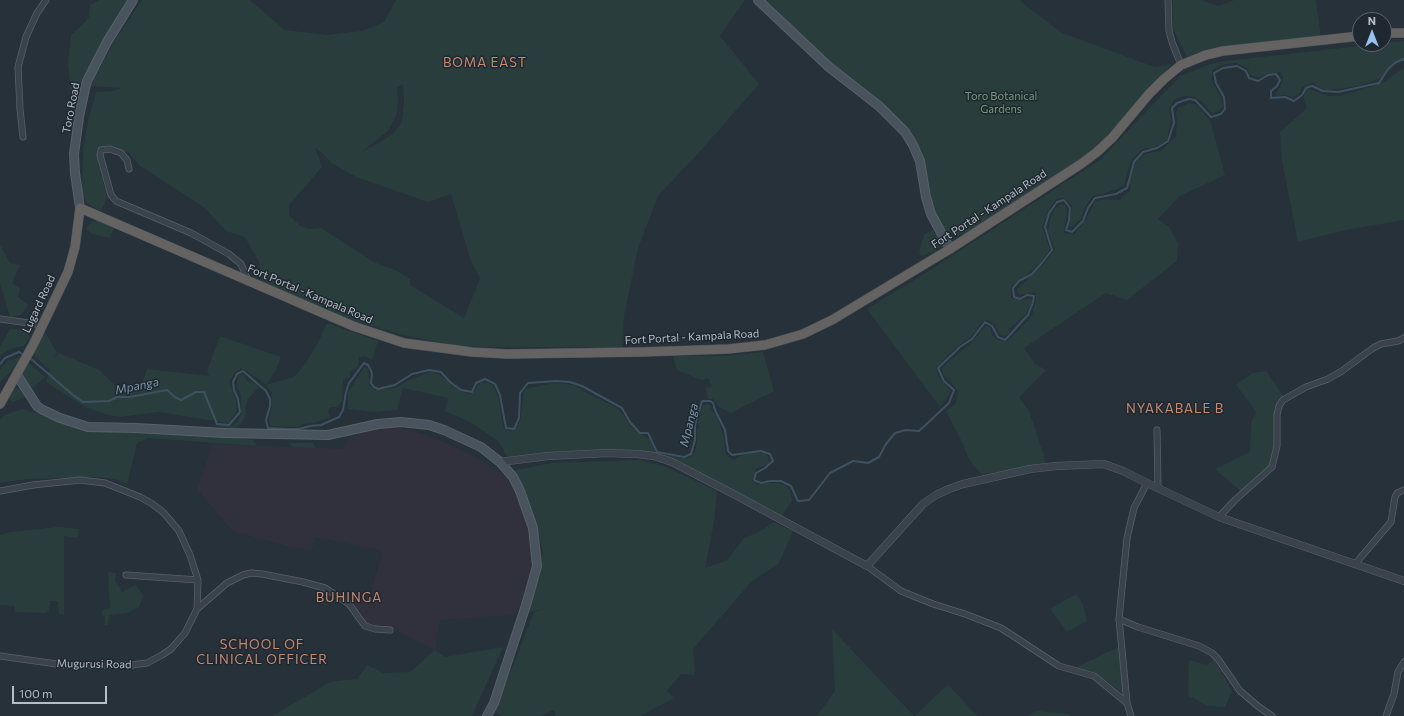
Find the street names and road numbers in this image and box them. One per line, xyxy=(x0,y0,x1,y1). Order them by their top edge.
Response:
street label: Toro Road xyxy=(60,82,82,134)
street label: Fort Portal - Kampala Road xyxy=(929,167,1049,251)
street label: Fort Portal - Kampala Road xyxy=(245,262,375,326)
street label: Lugard Road xyxy=(20,273,58,335)
street label: Fort Portal - Kampala Road xyxy=(624,327,760,347)
street label: Mugurusi Road xyxy=(56,657,132,671)

